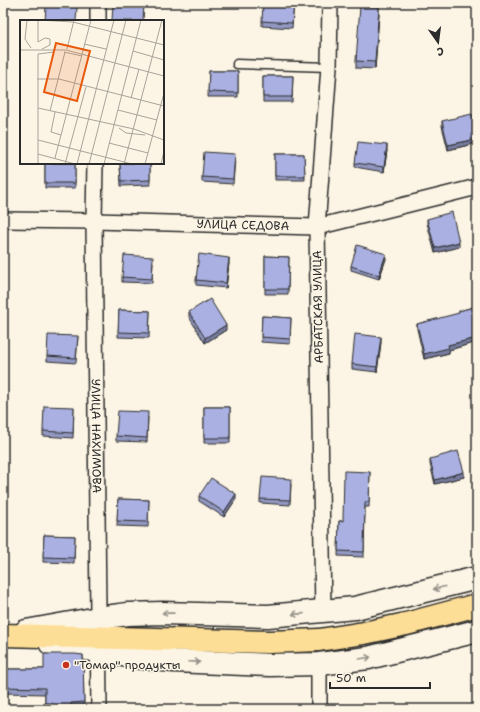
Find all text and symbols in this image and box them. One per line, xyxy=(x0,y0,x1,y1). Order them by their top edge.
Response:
inset map xyxy=(20,20,164,164)
north arrow xyxy=(418,22,458,62)
text: С xyxy=(435,43,445,59)
street label: УЛИЦА СЕДОВА xyxy=(196,216,290,234)
street label: АРБАТСКАЯ УЛИЦА xyxy=(309,250,327,364)
street label: УЛИЦА НАХИМОВА xyxy=(88,379,105,494)
one-way arrow xyxy=(433,584,446,592)
one-way arrow xyxy=(162,609,175,617)
one-way arrow xyxy=(292,610,305,617)
one-way arrow xyxy=(359,654,372,662)
place label: "Томар" продукты xyxy=(74,657,181,673)
one-way arrow xyxy=(187,658,200,666)
marker: "Томар" продукты xyxy=(61,660,71,670)
scale bar xyxy=(330,664,430,690)
text: 50 m xyxy=(336,670,366,686)

